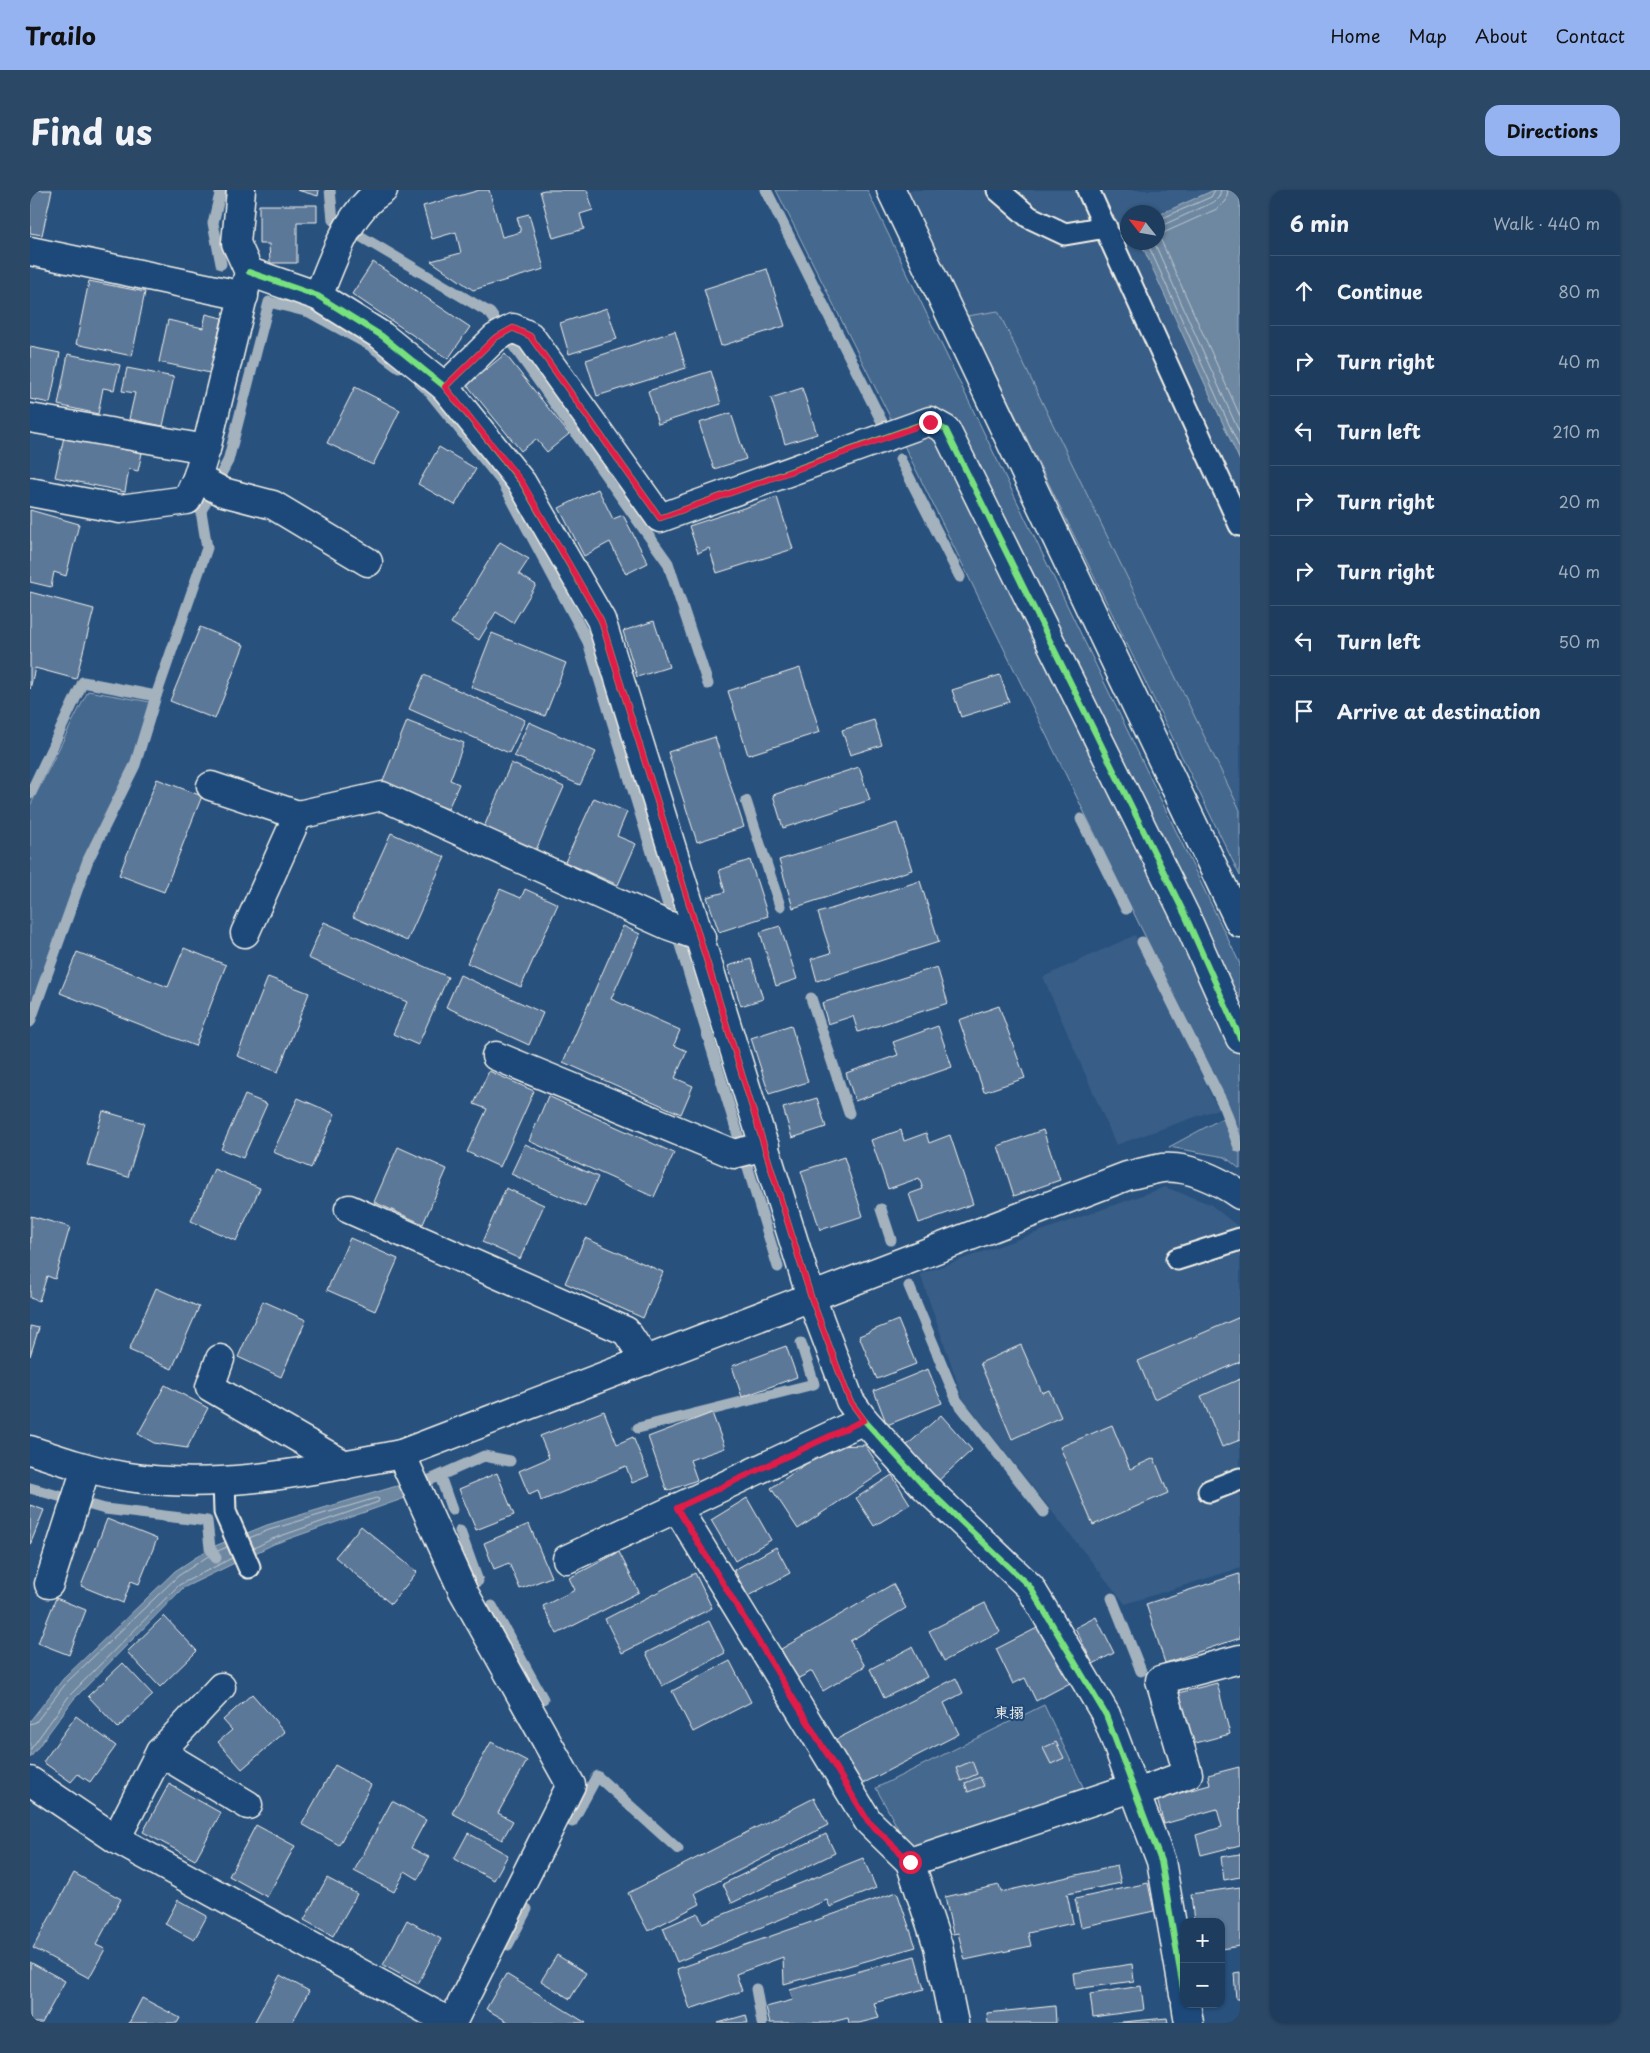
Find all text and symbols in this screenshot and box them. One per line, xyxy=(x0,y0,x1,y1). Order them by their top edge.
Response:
text: Trailo xyxy=(25,17,96,53)
text: Home xyxy=(1330,22,1380,49)
text: Map xyxy=(1408,22,1447,49)
text: About xyxy=(1475,22,1527,49)
text: Contact xyxy=(1555,22,1625,49)
text: Find us xyxy=(30,104,152,157)
button: Directions xyxy=(1485,105,1620,156)
north arrow xyxy=(1120,205,1165,250)
text: 6 min xyxy=(1290,207,1349,239)
text: Walk · 440 m xyxy=(1493,211,1600,235)
icon: ahead xyxy=(1290,277,1318,305)
text: Continue xyxy=(1337,277,1423,305)
text: 80 m xyxy=(1558,279,1600,303)
icon: right xyxy=(1290,347,1318,375)
text: Turn right xyxy=(1337,347,1435,375)
text: 40 m xyxy=(1558,349,1600,373)
route end xyxy=(919,411,942,434)
icon: left xyxy=(1290,417,1318,445)
text: Turn left xyxy=(1337,417,1421,445)
text: 210 m xyxy=(1552,419,1600,443)
icon: right xyxy=(1290,487,1318,515)
text: Turn right xyxy=(1337,487,1435,515)
text: 20 m xyxy=(1559,489,1600,513)
icon: right xyxy=(1290,557,1318,585)
text: Turn right xyxy=(1337,557,1435,585)
text: 40 m xyxy=(1558,559,1600,583)
icon: left xyxy=(1290,627,1318,655)
text: Turn left xyxy=(1337,627,1421,655)
text: 50 m xyxy=(1559,629,1600,653)
icon: arrive xyxy=(1290,697,1318,725)
text: Arrive at destination xyxy=(1337,697,1541,725)
district label: 東搦 xyxy=(994,1700,1024,1723)
route start xyxy=(899,1851,922,1874)
map controls xyxy=(1180,1918,1225,2008)
button: + xyxy=(1180,1918,1225,1963)
button: − xyxy=(1180,1963,1225,2008)

